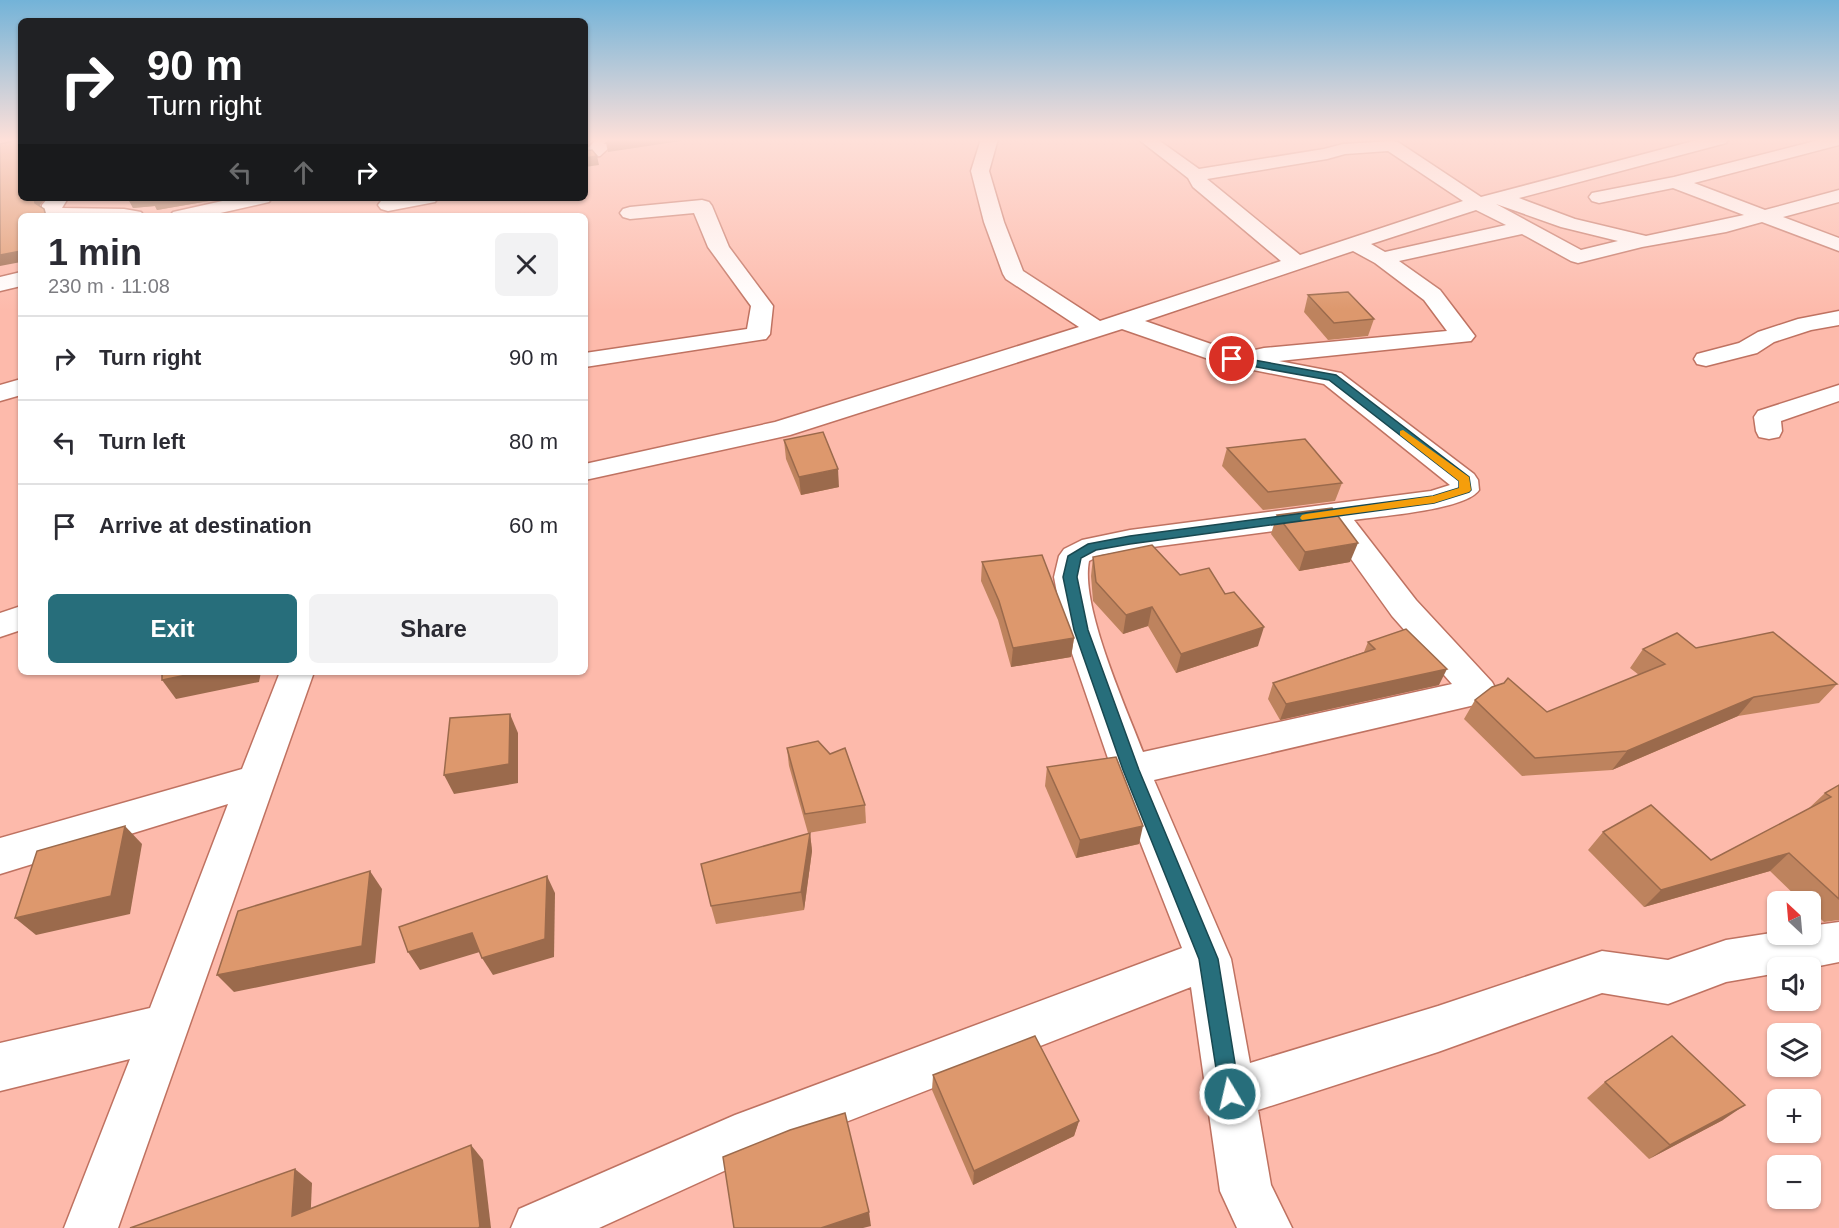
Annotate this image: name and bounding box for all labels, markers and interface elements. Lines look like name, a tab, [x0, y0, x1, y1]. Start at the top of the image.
icon: right	[48, 42, 126, 120]
text: 90 m	[147, 42, 243, 89]
text: Turn right	[147, 91, 262, 121]
icon: left	[224, 156, 257, 189]
icon: ahead	[287, 156, 320, 189]
icon: right	[350, 156, 383, 189]
text: 1 min	[48, 232, 142, 273]
button: close	[495, 233, 558, 296]
text: 230 m · 11:08	[48, 275, 170, 297]
pin	[1206, 333, 1257, 384]
icon: right	[48, 342, 81, 375]
icon: arrive	[1215, 342, 1248, 375]
text: Turn right	[99, 345, 201, 370]
text: 90 m	[509, 345, 558, 370]
icon: left	[48, 426, 81, 459]
text: Turn left	[99, 429, 185, 454]
text: 80 m	[509, 429, 558, 454]
icon: arrive	[48, 510, 81, 543]
text: Arrive at destination	[99, 513, 312, 538]
text: 60 m	[509, 513, 558, 538]
button: Exit	[48, 594, 297, 663]
button: Share	[309, 594, 558, 663]
north arrow	[1767, 891, 1821, 945]
map controls	[1767, 891, 1821, 1209]
button: sound	[1767, 957, 1821, 1011]
button: layers	[1767, 1023, 1821, 1077]
position arrow	[1198, 1062, 1262, 1126]
button: +	[1767, 1089, 1821, 1143]
button: −	[1767, 1155, 1821, 1209]

